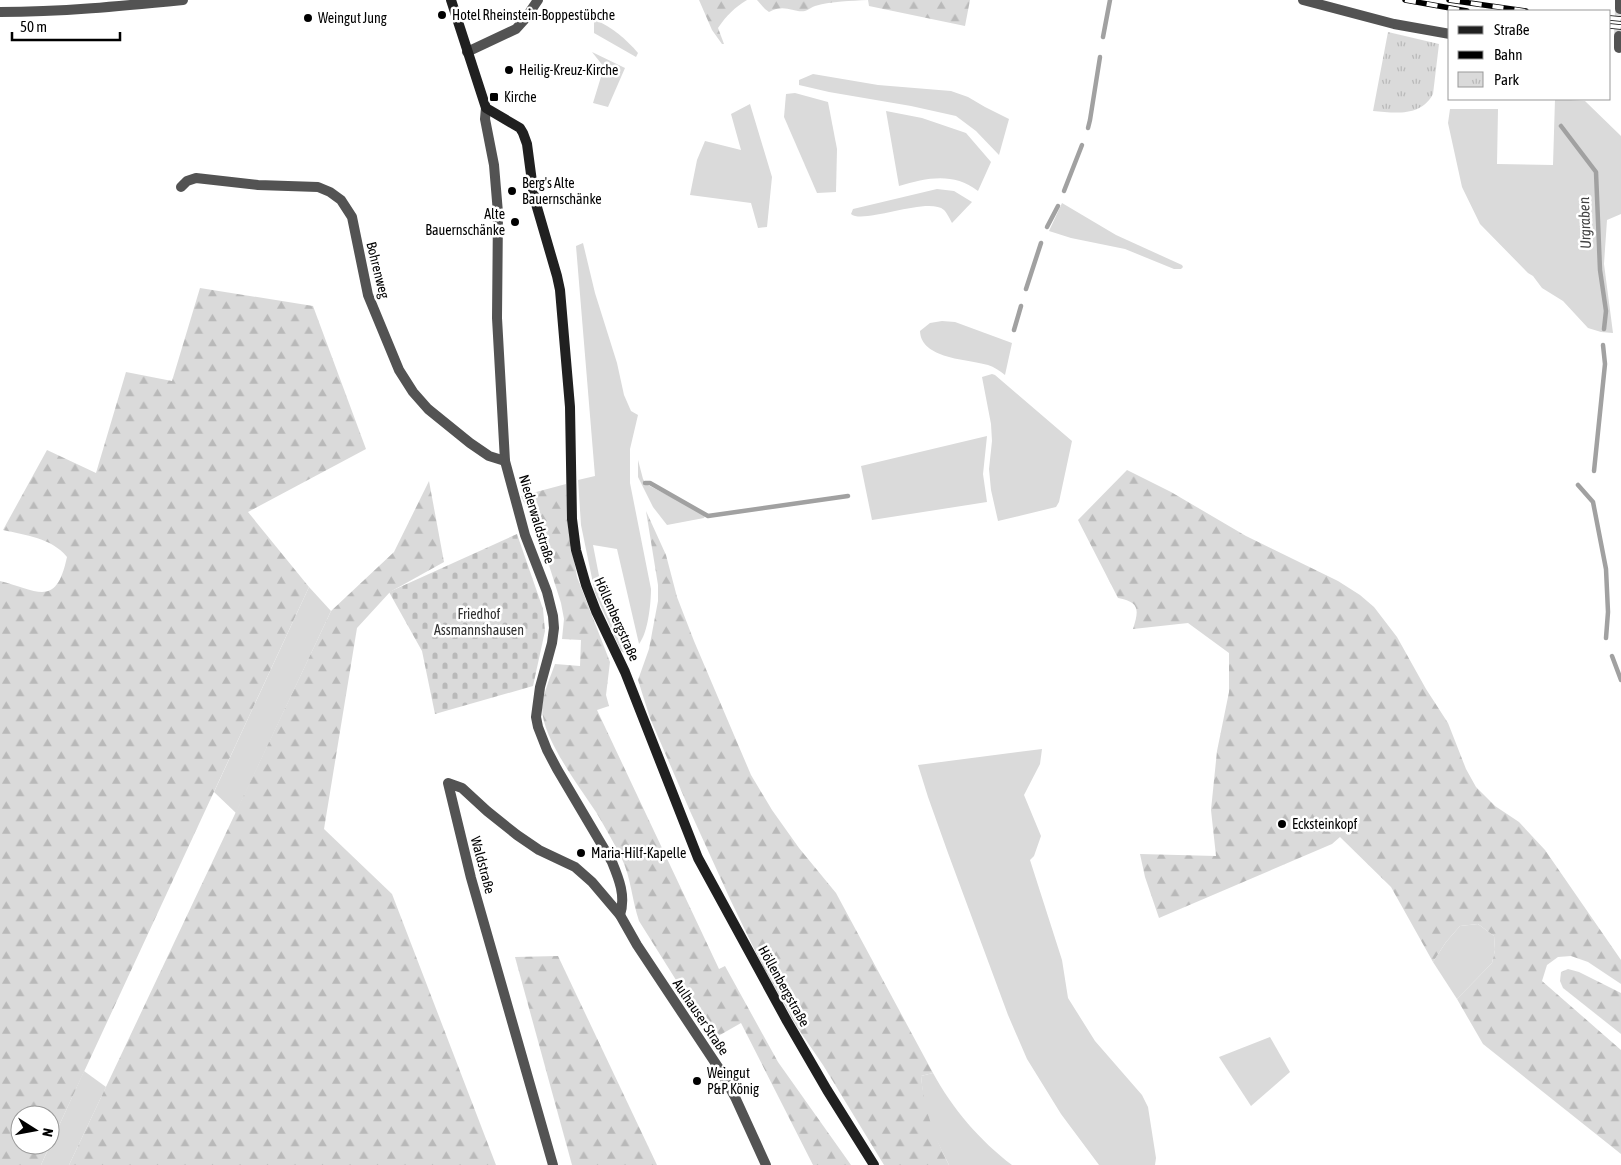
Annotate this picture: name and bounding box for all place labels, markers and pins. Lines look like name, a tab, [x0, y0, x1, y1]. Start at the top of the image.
place label: Hotel Rheinstein-Boppestübche	[452, 7, 615, 23]
marker: Hotel Rheinstein-Boppestübche	[436, 9, 448, 21]
place label: Weingut Jung	[318, 10, 387, 26]
marker: Weingut Jung	[302, 12, 314, 24]
place label: Heilig-Kreuz-Kirche	[519, 62, 618, 78]
marker: Heilig-Kreuz-Kirche	[503, 64, 515, 76]
place label: Kirche	[504, 89, 537, 105]
marker: Kirche	[488, 91, 500, 103]
place label: Berg's Alte Bauernschänke	[522, 175, 602, 207]
marker: Berg's Alte Bauernschänke	[506, 185, 518, 197]
place label: Alte Bauernschänke	[425, 206, 505, 238]
marker: Alte Bauernschänke	[509, 216, 521, 228]
place label: Ecksteinkopf	[1292, 816, 1358, 832]
marker: Ecksteinkopf	[1276, 818, 1288, 830]
place label: Maria-Hilf-Kapelle	[591, 845, 686, 861]
marker: Maria-Hilf-Kapelle	[575, 847, 587, 859]
place label: Weingut P&P König	[707, 1065, 759, 1097]
marker: Weingut P&P König	[691, 1075, 703, 1087]

